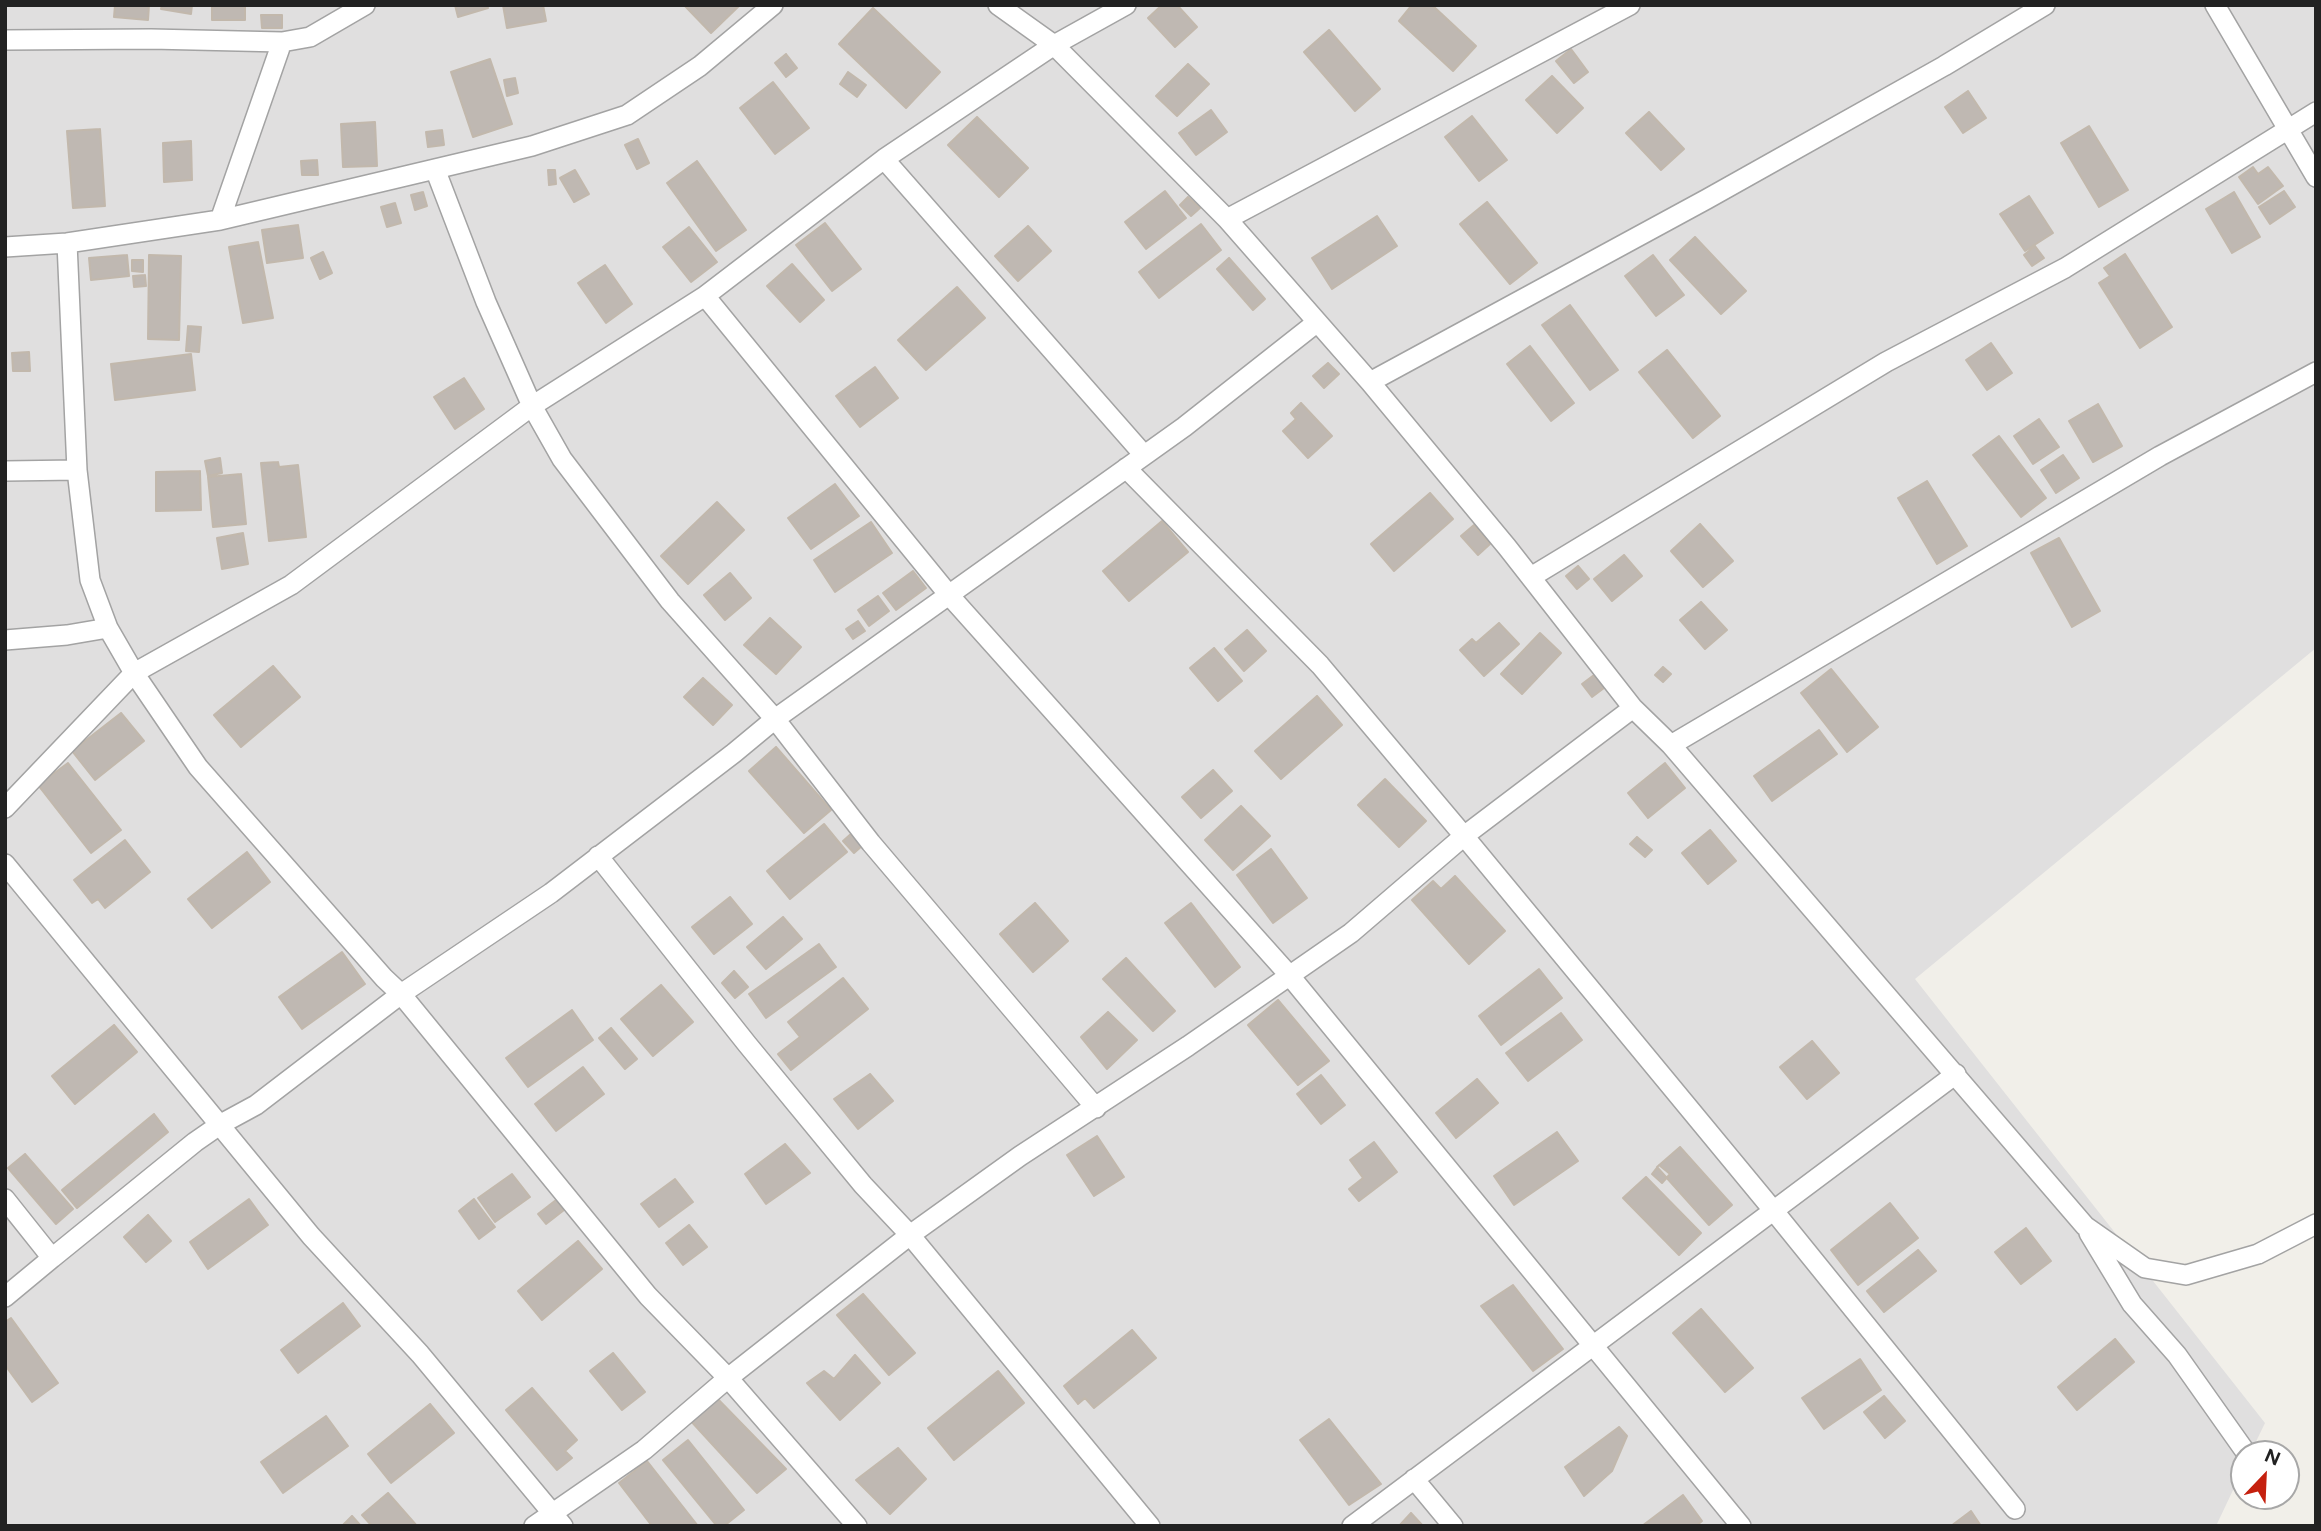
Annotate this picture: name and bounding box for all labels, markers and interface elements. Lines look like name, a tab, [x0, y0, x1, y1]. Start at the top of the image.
north arrow	[2230, 1440, 2300, 1510]
text: N	[2261, 1444, 2284, 1471]

